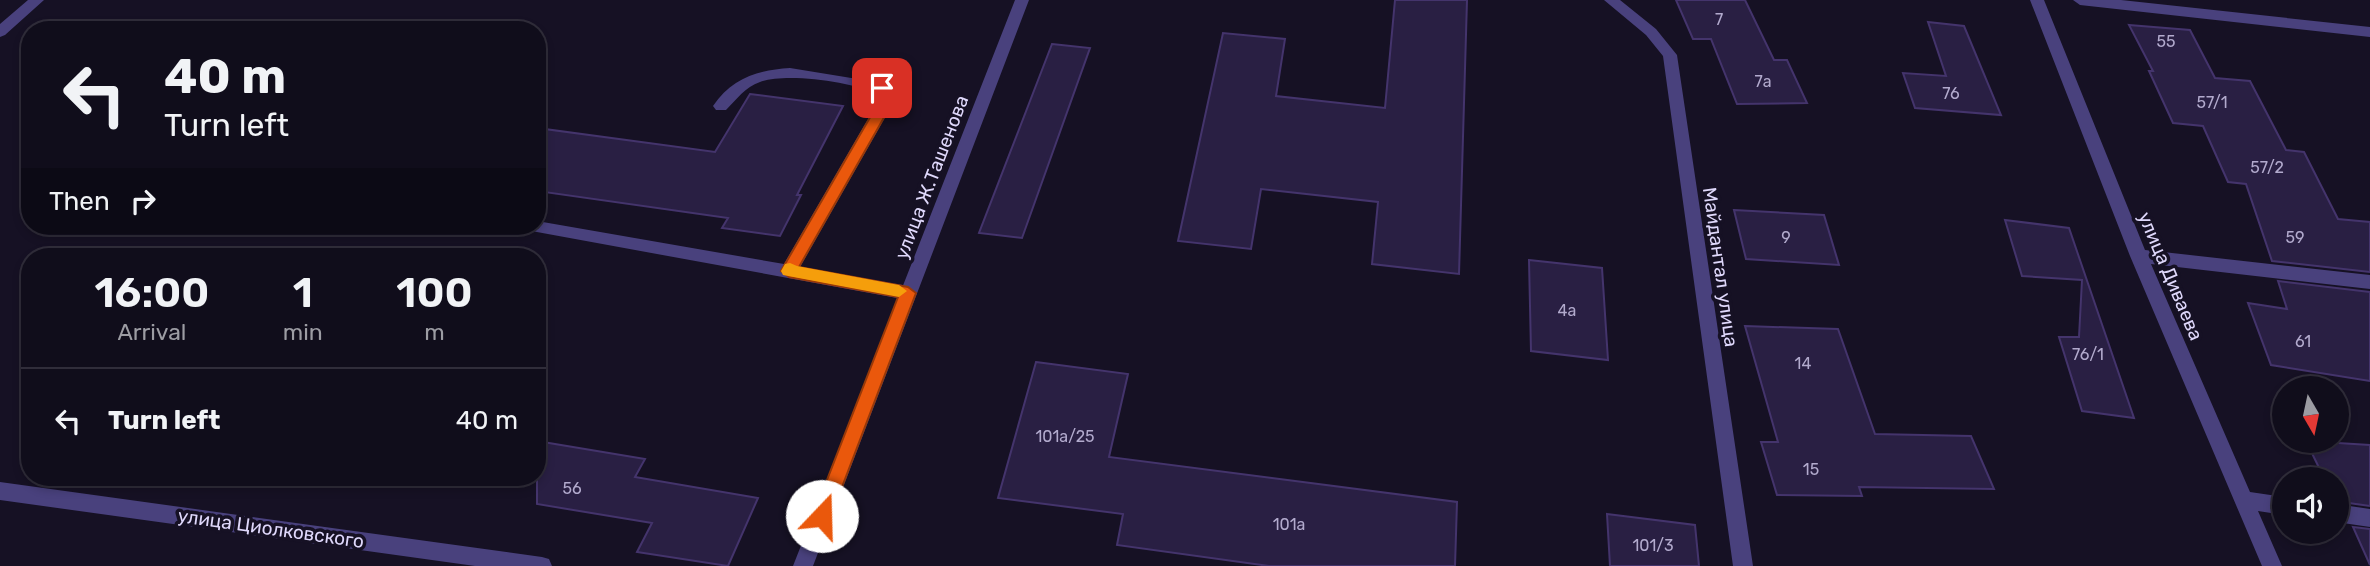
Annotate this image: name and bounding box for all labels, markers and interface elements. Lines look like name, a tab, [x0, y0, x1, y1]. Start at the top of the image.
house number: 7	[1715, 10, 1723, 29]
house number: 55	[2156, 32, 2176, 51]
text: 40 m	[164, 47, 286, 105]
icon: left	[49, 49, 140, 140]
pin	[852, 58, 912, 118]
icon: arrive	[863, 69, 901, 107]
house number: 7а	[1754, 72, 1772, 91]
house number: 76	[1942, 84, 1960, 103]
street label: улица Ж.Ташенова	[890, 92, 973, 262]
house number: 57/1	[2196, 93, 2228, 112]
text: Turn left	[164, 106, 289, 144]
house number: 57/2	[2250, 158, 2284, 177]
icon: right	[124, 182, 162, 220]
text: Then	[49, 186, 110, 217]
street label: Майдантал улица	[1698, 186, 1743, 348]
street label: улица Диваева	[2133, 209, 2208, 344]
house number: 9	[1781, 228, 1791, 247]
house number: 59	[2286, 228, 2305, 247]
text: 16:00	[94, 268, 209, 318]
text: 1	[293, 268, 313, 318]
text: 100	[396, 268, 473, 318]
house number: 4а	[1558, 301, 1576, 320]
text: Arrival	[117, 318, 186, 346]
text: min	[283, 318, 323, 346]
text: m	[424, 318, 445, 346]
house number: 61	[2295, 332, 2311, 351]
house number: 76/1	[2072, 345, 2104, 364]
house number: 14	[1795, 354, 1811, 373]
north arrow	[2272, 376, 2348, 453]
map controls	[2272, 376, 2349, 544]
icon: left	[49, 402, 87, 440]
text: Turn left	[108, 405, 220, 436]
text: 40 m	[456, 405, 518, 436]
house number: 101а/25	[1035, 427, 1095, 446]
house number: 15	[1803, 460, 1819, 479]
button: sound	[2272, 467, 2349, 544]
house number: 56	[562, 479, 582, 498]
position arrow	[785, 479, 859, 553]
street label: улица Циолковского	[176, 504, 366, 553]
house number: 101а	[1273, 515, 1305, 534]
house number: 101/3	[1632, 536, 1674, 555]

